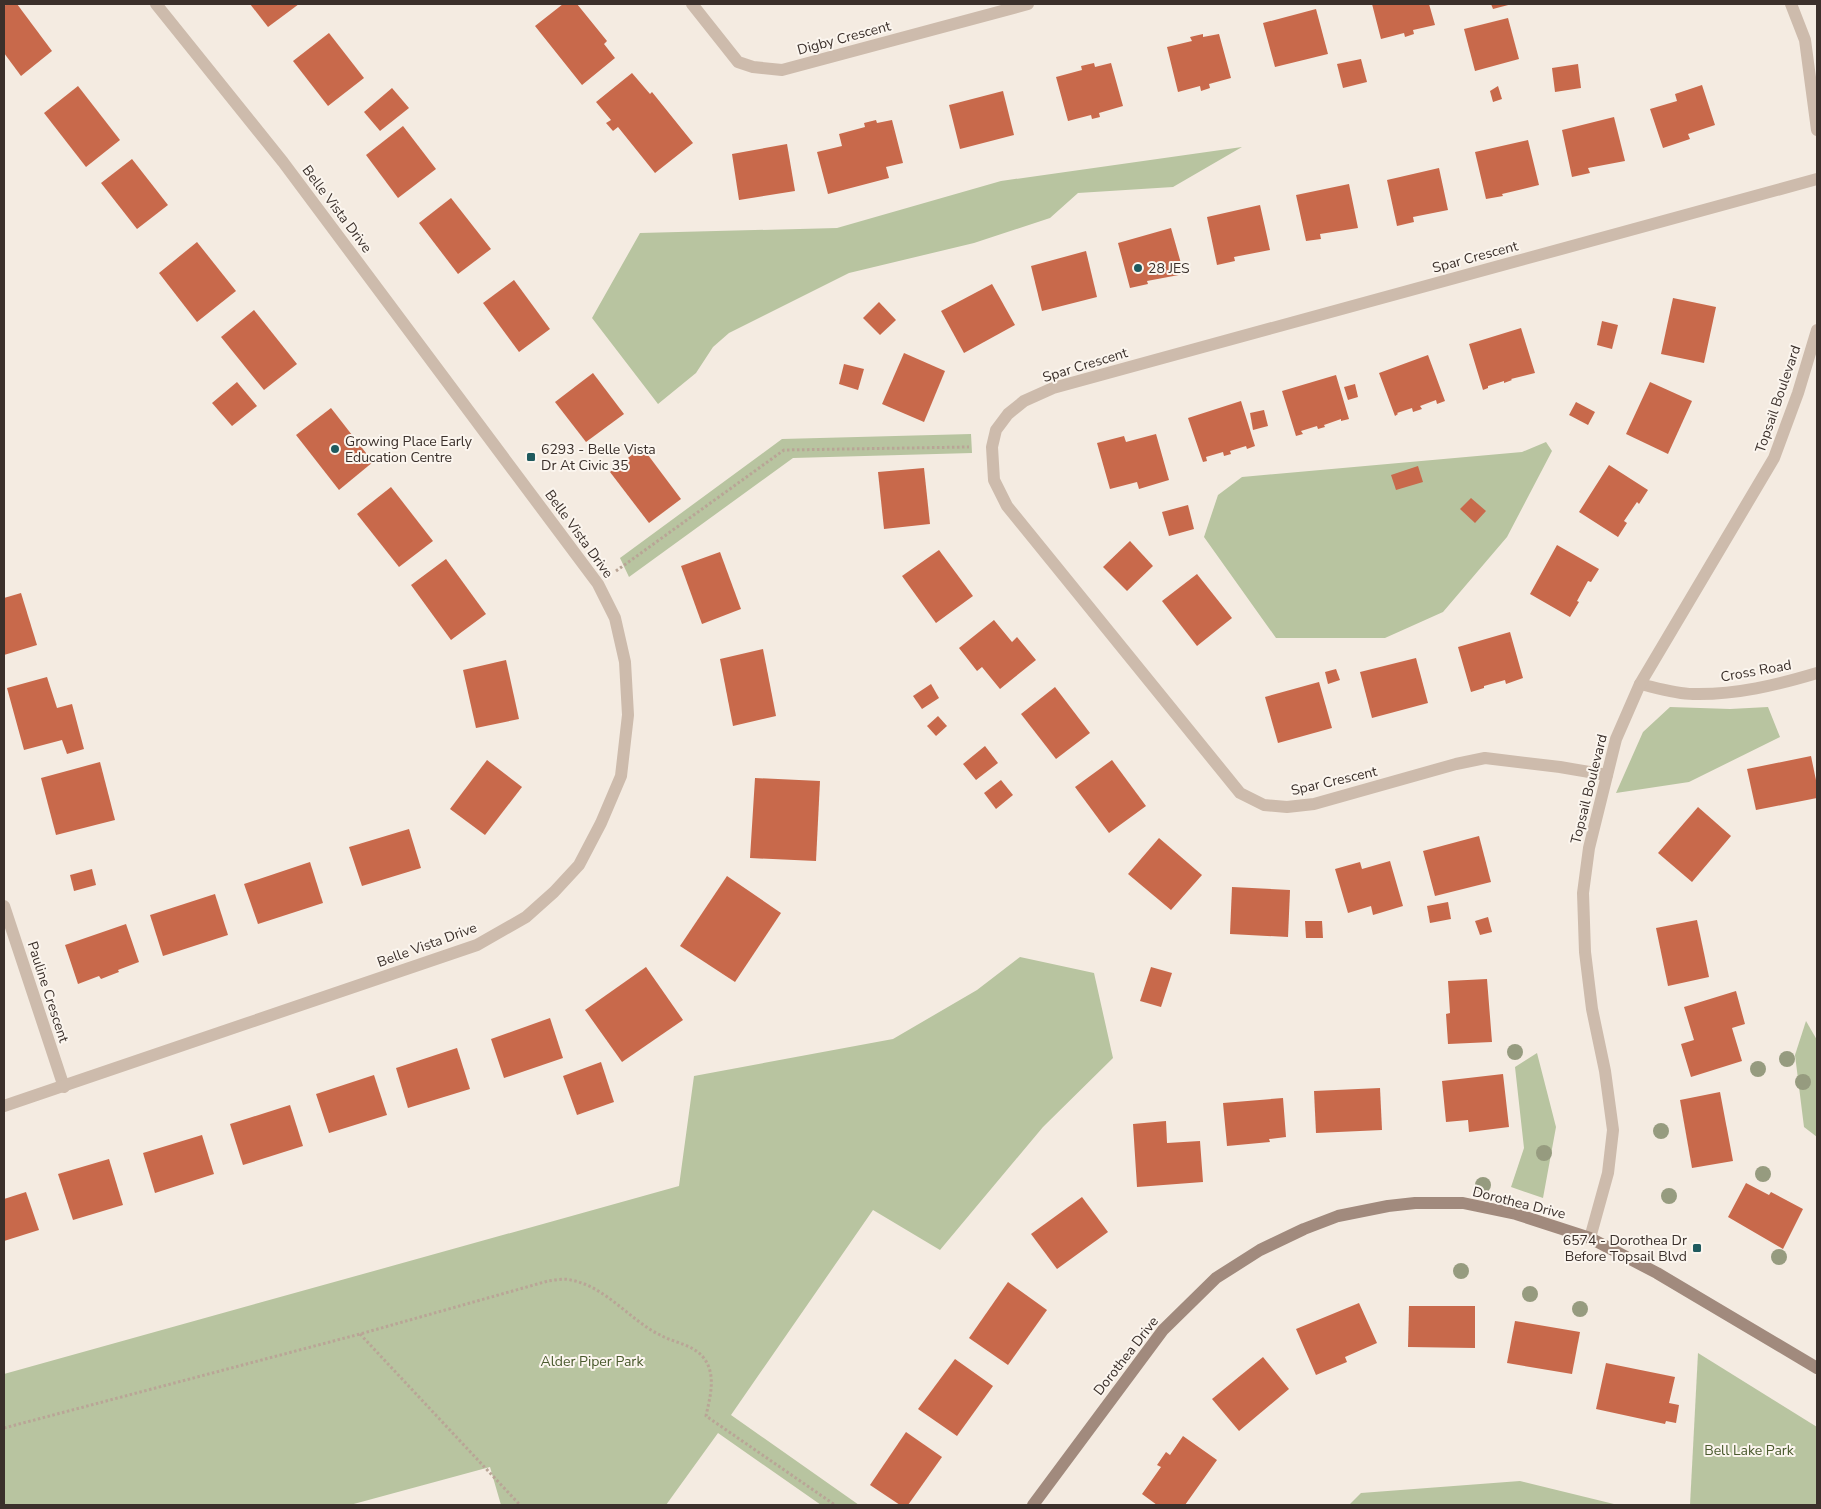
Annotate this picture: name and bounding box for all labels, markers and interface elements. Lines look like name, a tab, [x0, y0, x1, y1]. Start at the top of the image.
street label: Digby Crescent	[795, 16, 893, 60]
street label: Belle Vista Drive	[298, 161, 376, 257]
street label: Spar Crescent	[1430, 236, 1520, 278]
place label: 28 JES	[1148, 259, 1190, 278]
marker: 28 JES	[1132, 262, 1144, 274]
street label: Spar Crescent	[1040, 343, 1130, 387]
street label: Topsail Boulevard	[1751, 343, 1805, 455]
place label: Growing Place Early Education Centre	[345, 432, 473, 467]
place label: 6293 - Belle Vista Dr At Civic 35	[541, 440, 656, 475]
marker: Growing Place Early Education Centre	[329, 443, 341, 455]
marker: 6293 - Belle Vista Dr At Civic 35	[525, 451, 537, 463]
street label: Belle Vista Drive	[540, 486, 618, 582]
street label: Cross Road	[1719, 655, 1793, 687]
street label: Topsail Boulevard	[1566, 732, 1612, 846]
street label: Spar Crescent	[1289, 762, 1379, 800]
street label: Belle Vista Drive	[374, 918, 480, 972]
street label: Pauline Crescent	[23, 939, 73, 1045]
street label: Dorothea Drive	[1470, 1182, 1568, 1224]
place label: 6574 - Dorothea Dr Before Topsail Blvd	[1563, 1231, 1687, 1266]
marker: 6574 - Dorothea Dr Before Topsail Blvd	[1691, 1242, 1703, 1254]
street label: Dorothea Drive	[1089, 1313, 1163, 1399]
park label: Alder Piper Park	[541, 1352, 644, 1371]
park label: Bell Lake Park	[1704, 1441, 1795, 1460]

